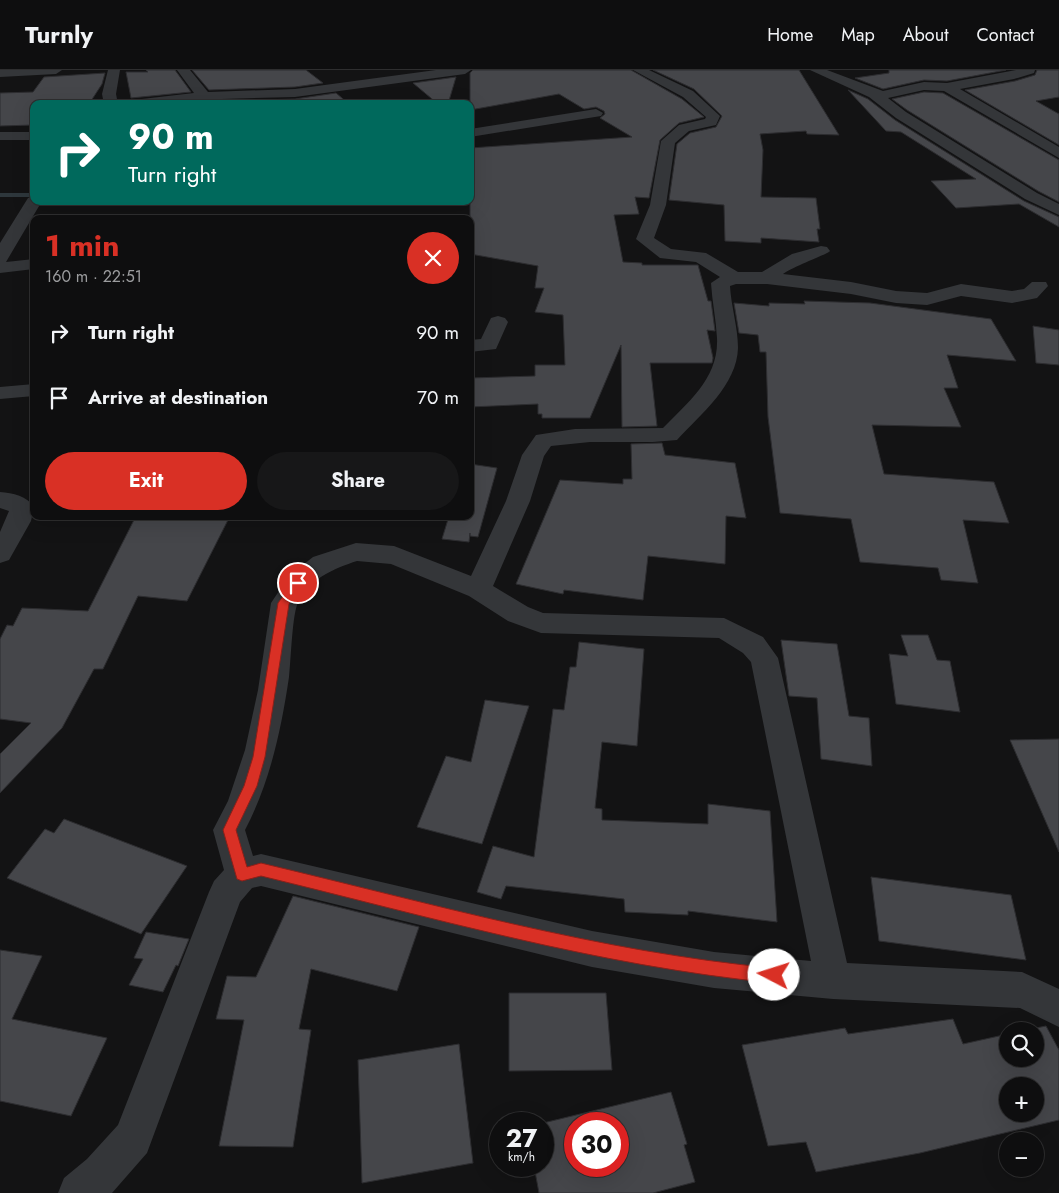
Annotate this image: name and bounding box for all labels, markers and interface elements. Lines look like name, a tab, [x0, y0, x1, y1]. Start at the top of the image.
text: Turnly	[25, 17, 93, 52]
text: Home	[767, 22, 813, 48]
text: Map	[841, 22, 875, 48]
text: About	[903, 22, 948, 48]
text: Contact	[976, 22, 1034, 48]
text: 90 m	[128, 112, 214, 162]
icon: right	[45, 120, 110, 185]
text: Turn right	[128, 158, 216, 190]
text: 1 min	[45, 224, 119, 267]
button: close	[407, 232, 459, 284]
text: 160 m · 22:51	[45, 265, 142, 288]
icon: right	[45, 319, 73, 347]
text: Turn right	[88, 319, 174, 346]
text: 90 m	[416, 319, 459, 346]
icon: arrive	[45, 384, 73, 412]
text: Arrive at destination	[88, 384, 268, 411]
text: 70 m	[417, 384, 459, 411]
button: Exit	[45, 452, 247, 510]
button: Share	[257, 452, 459, 510]
pin	[277, 562, 319, 604]
icon: arrive	[284, 569, 312, 597]
position arrow	[747, 948, 799, 1000]
map controls	[999, 1022, 1044, 1177]
button: search	[999, 1022, 1044, 1067]
button: +	[999, 1077, 1044, 1122]
speed limit sign: 30	[564, 1112, 629, 1177]
text: 27	[506, 1120, 537, 1156]
button: −	[999, 1132, 1044, 1177]
text: km/h	[508, 1148, 535, 1166]

